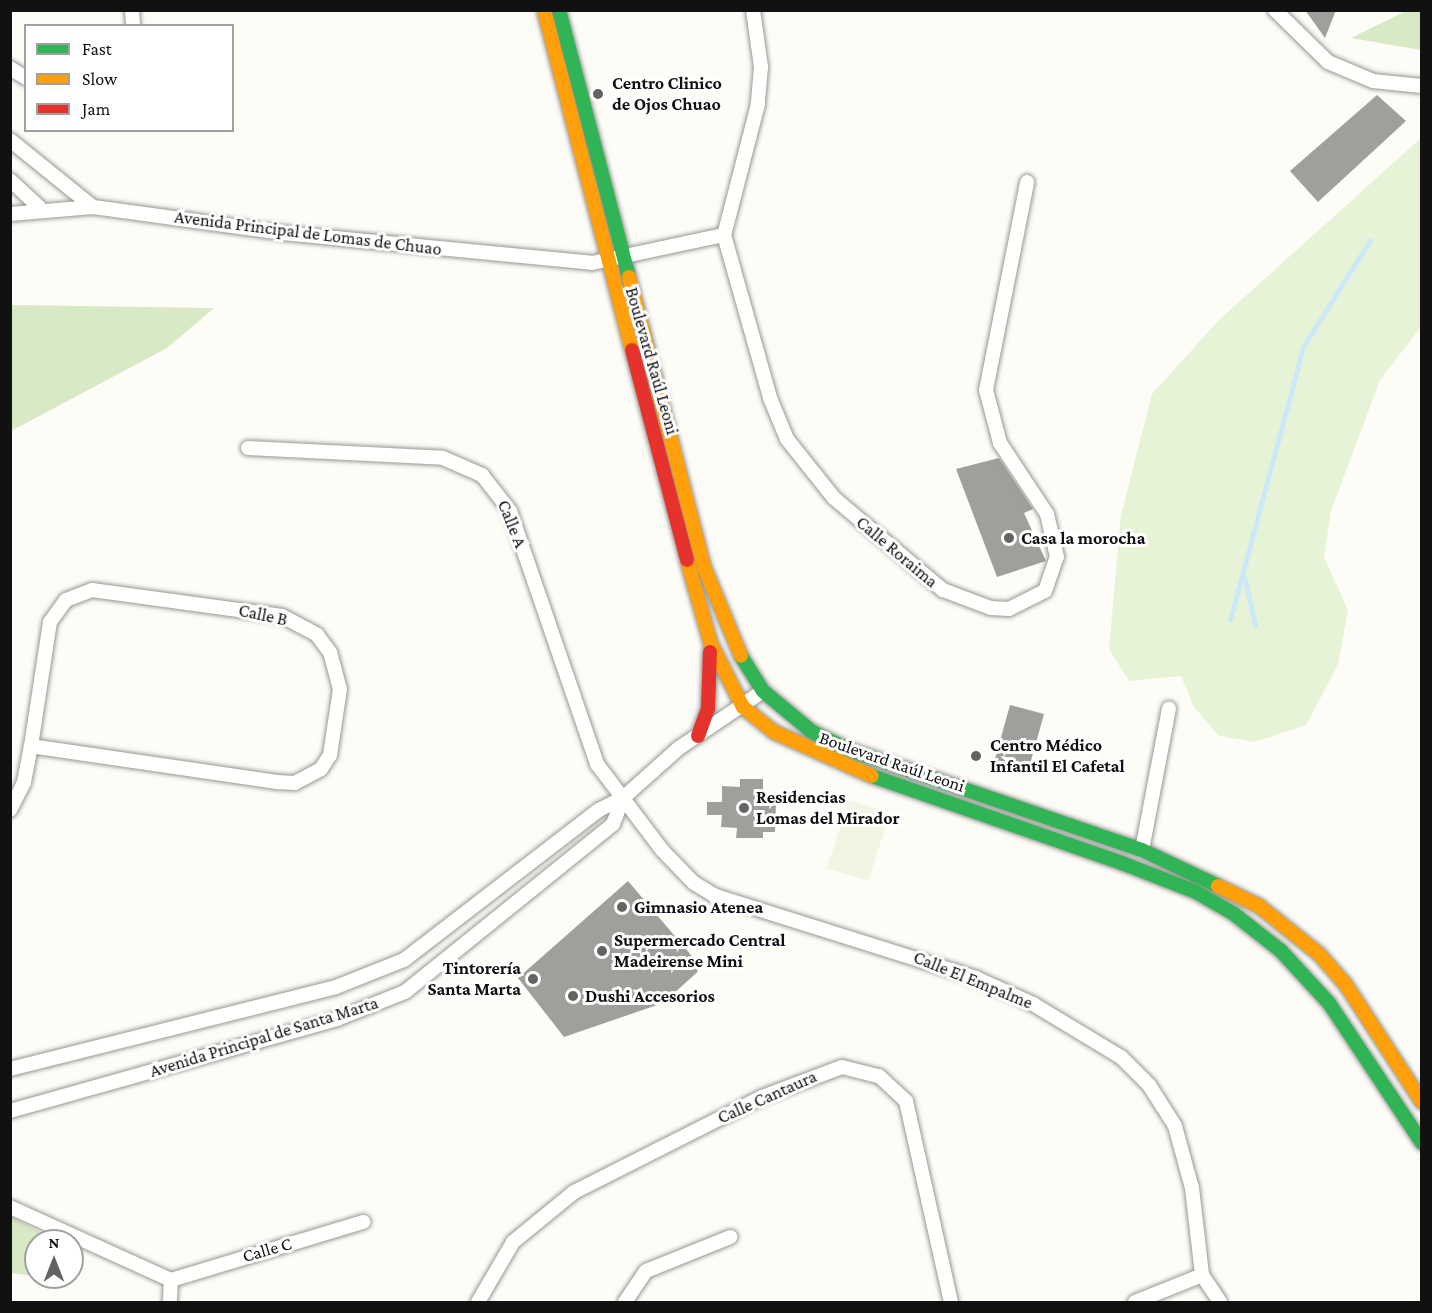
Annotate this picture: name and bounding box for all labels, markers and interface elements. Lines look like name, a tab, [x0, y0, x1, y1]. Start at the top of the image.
legend	[24, 24, 234, 132]
text: Fast	[82, 39, 112, 59]
text: Slow	[82, 69, 117, 89]
place label: Centro Clinico de Ojos Chuao	[612, 73, 722, 116]
marker: Centro Clinico de Ojos Chuao	[589, 85, 607, 103]
text: Jam	[82, 99, 110, 119]
street label: Avenida Principal de Lomas de Chuao	[173, 206, 443, 260]
street label: Boulevard Raúl Leoni	[621, 285, 683, 437]
street label: Calle A	[493, 497, 531, 551]
street label: Calle Roraima	[852, 512, 942, 592]
place label: Casa la morocha	[1021, 527, 1145, 549]
marker: Casa la morocha	[1002, 531, 1016, 545]
street label: Calle B	[237, 599, 289, 631]
street label: Boulevard Raúl Leoni	[816, 727, 968, 797]
place label: Centro Médico Infantil El Cafetal	[990, 735, 1125, 777]
marker: Centro Médico Infantil El Cafetal	[967, 747, 985, 765]
place label: Residencias Lomas del Mirador	[756, 787, 900, 830]
marker: Residencias Lomas del Mirador	[737, 801, 751, 815]
place label: Gimnasio Atenea	[634, 896, 763, 918]
marker: Gimnasio Atenea	[615, 900, 629, 914]
place label: Supermercado Central Madeirense Mini	[614, 930, 785, 972]
marker: Supermercado Central Madeirense Mini	[595, 944, 609, 958]
street label: Calle El Empalme	[910, 946, 1036, 1014]
place label: Tintorería Santa Marta	[427, 958, 521, 1000]
marker: Tintorería Santa Marta	[526, 972, 540, 986]
place label: Dushi Accesorios	[585, 985, 715, 1007]
marker: Dushi Accesorios	[566, 989, 580, 1003]
street label: Avenida Principal de Santa Marta	[147, 992, 381, 1082]
street label: Calle Cantaura	[714, 1066, 820, 1128]
north arrow	[24, 1229, 84, 1289]
street label: Calle C	[240, 1233, 294, 1267]
text: N	[49, 1234, 59, 1251]

